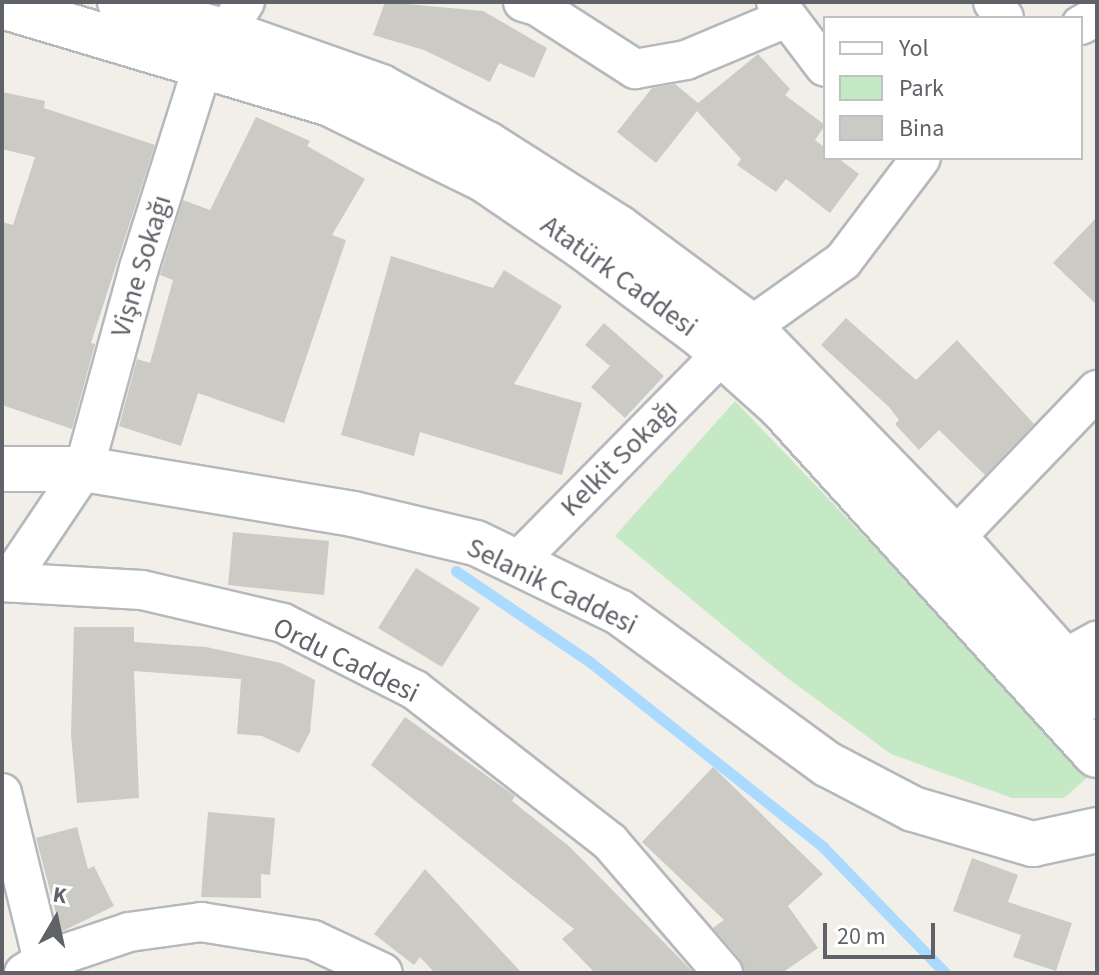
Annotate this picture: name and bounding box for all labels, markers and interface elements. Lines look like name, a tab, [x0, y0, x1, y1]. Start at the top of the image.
legend	[823, 16, 1083, 160]
text: Yol	[899, 31, 929, 66]
text: Park	[899, 71, 944, 106]
text: Bina	[899, 111, 944, 146]
street label: Vişne Sokağı	[103, 191, 179, 341]
street label: Atatürk Caddesi	[534, 208, 704, 344]
street label: Kelkit Sokağı	[553, 392, 685, 524]
street label: Selanik Caddesi	[461, 530, 643, 642]
street label: Ordu Caddesi	[268, 610, 424, 710]
text: K	[51, 878, 69, 912]
north arrow	[16, 879, 96, 959]
scale bar	[827, 907, 939, 957]
text: 20 m	[837, 919, 886, 954]

